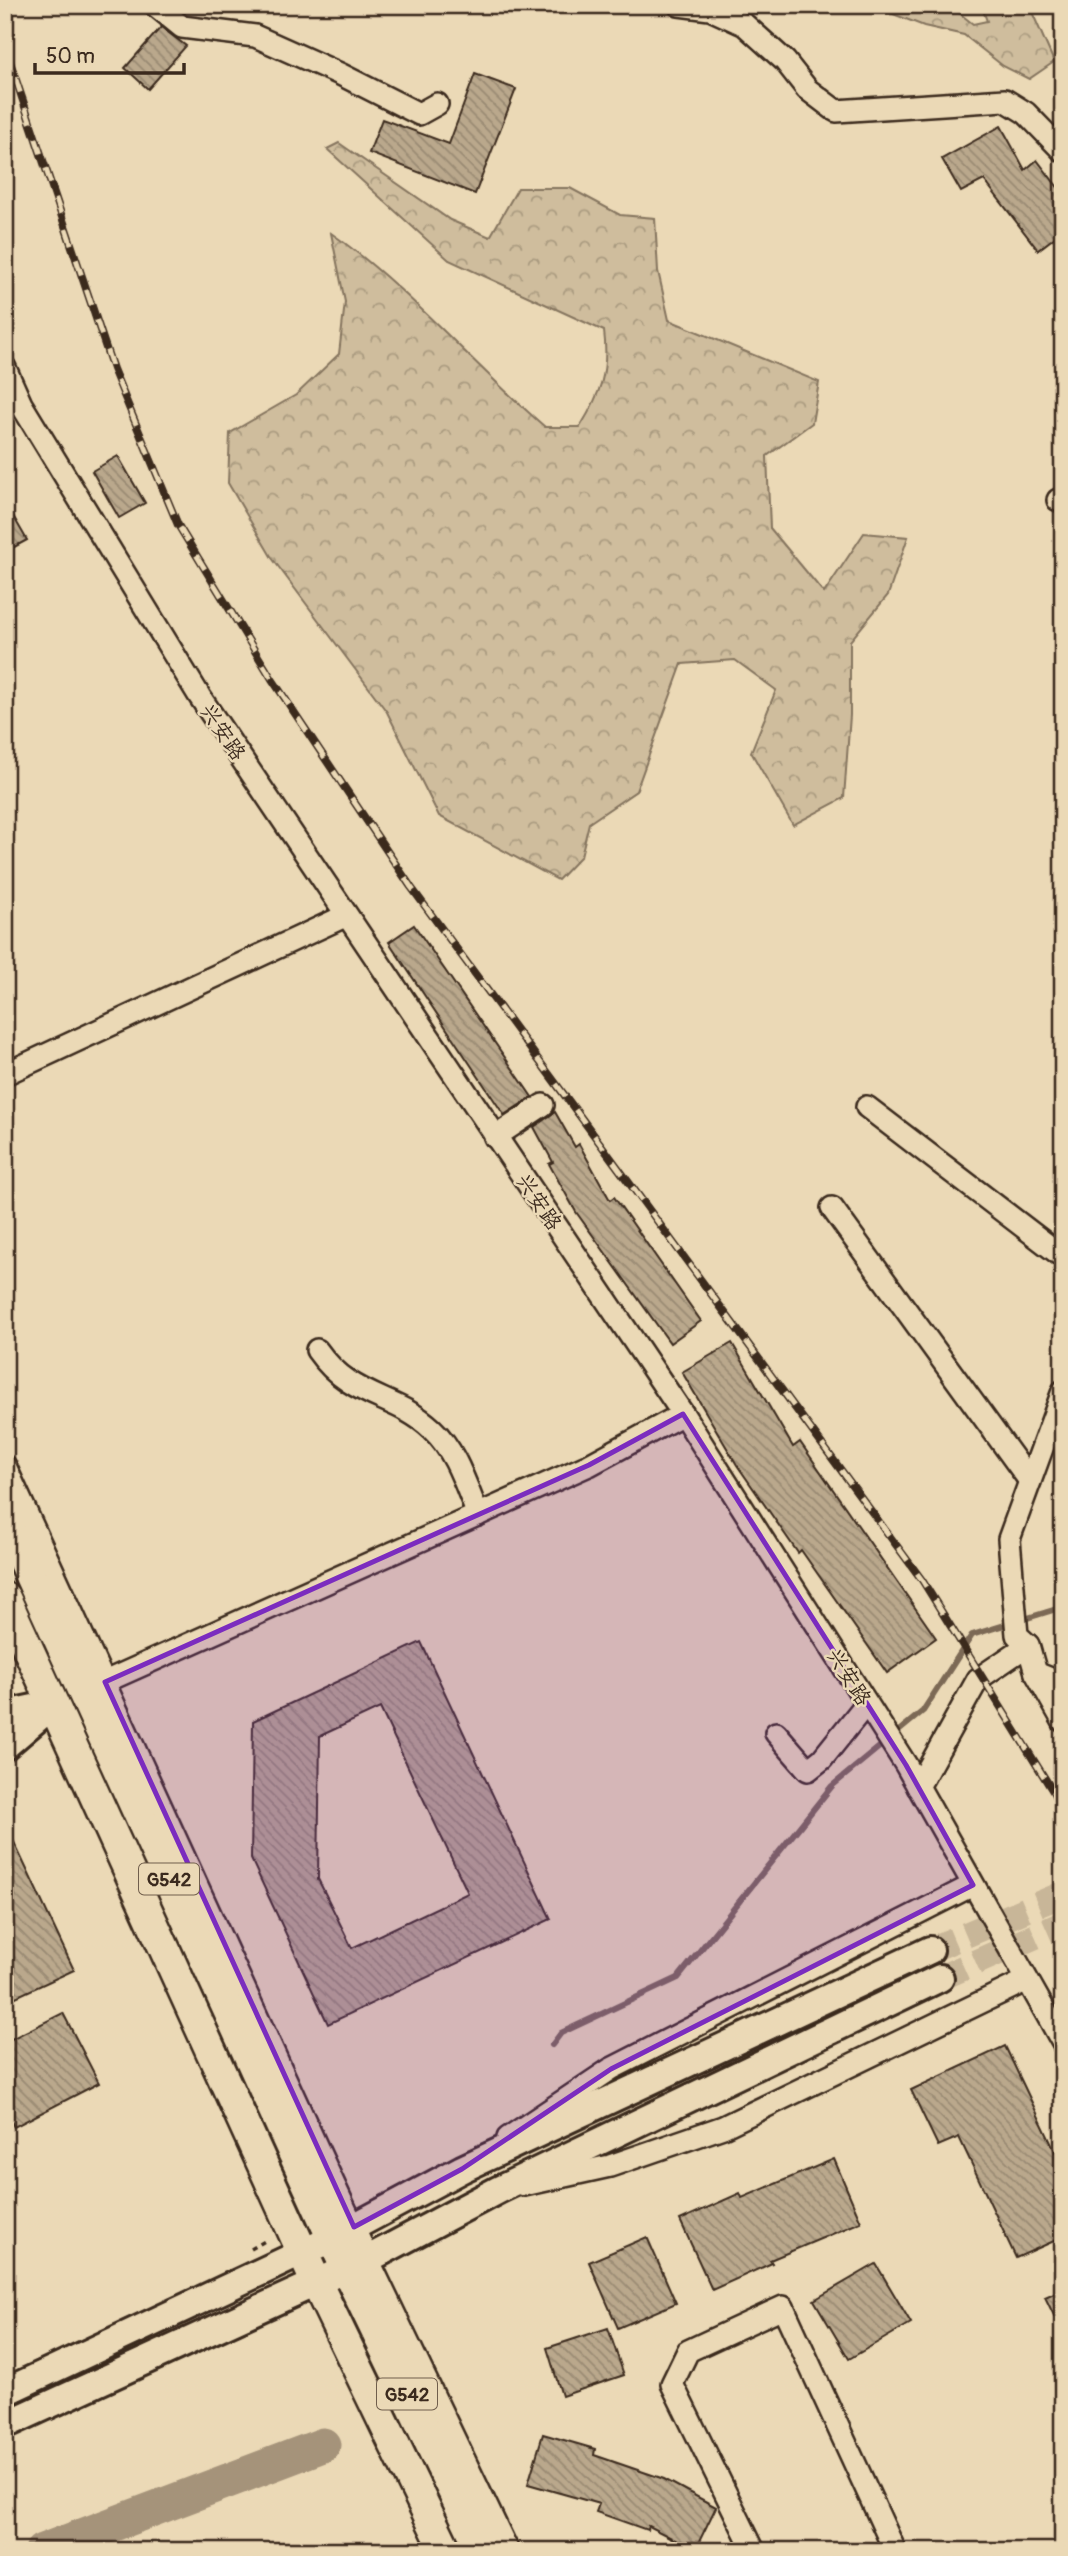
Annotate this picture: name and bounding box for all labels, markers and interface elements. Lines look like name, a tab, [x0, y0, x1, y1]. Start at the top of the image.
scale bar	[35, 32, 184, 76]
text: 50 m	[46, 43, 95, 70]
street label: 兴安路	[194, 699, 251, 766]
street label: 兴安路	[510, 1169, 567, 1236]
street label: 兴安路	[820, 1643, 877, 1711]
road number: G542	[139, 1864, 199, 1895]
road number: G542	[377, 2378, 437, 2410]

